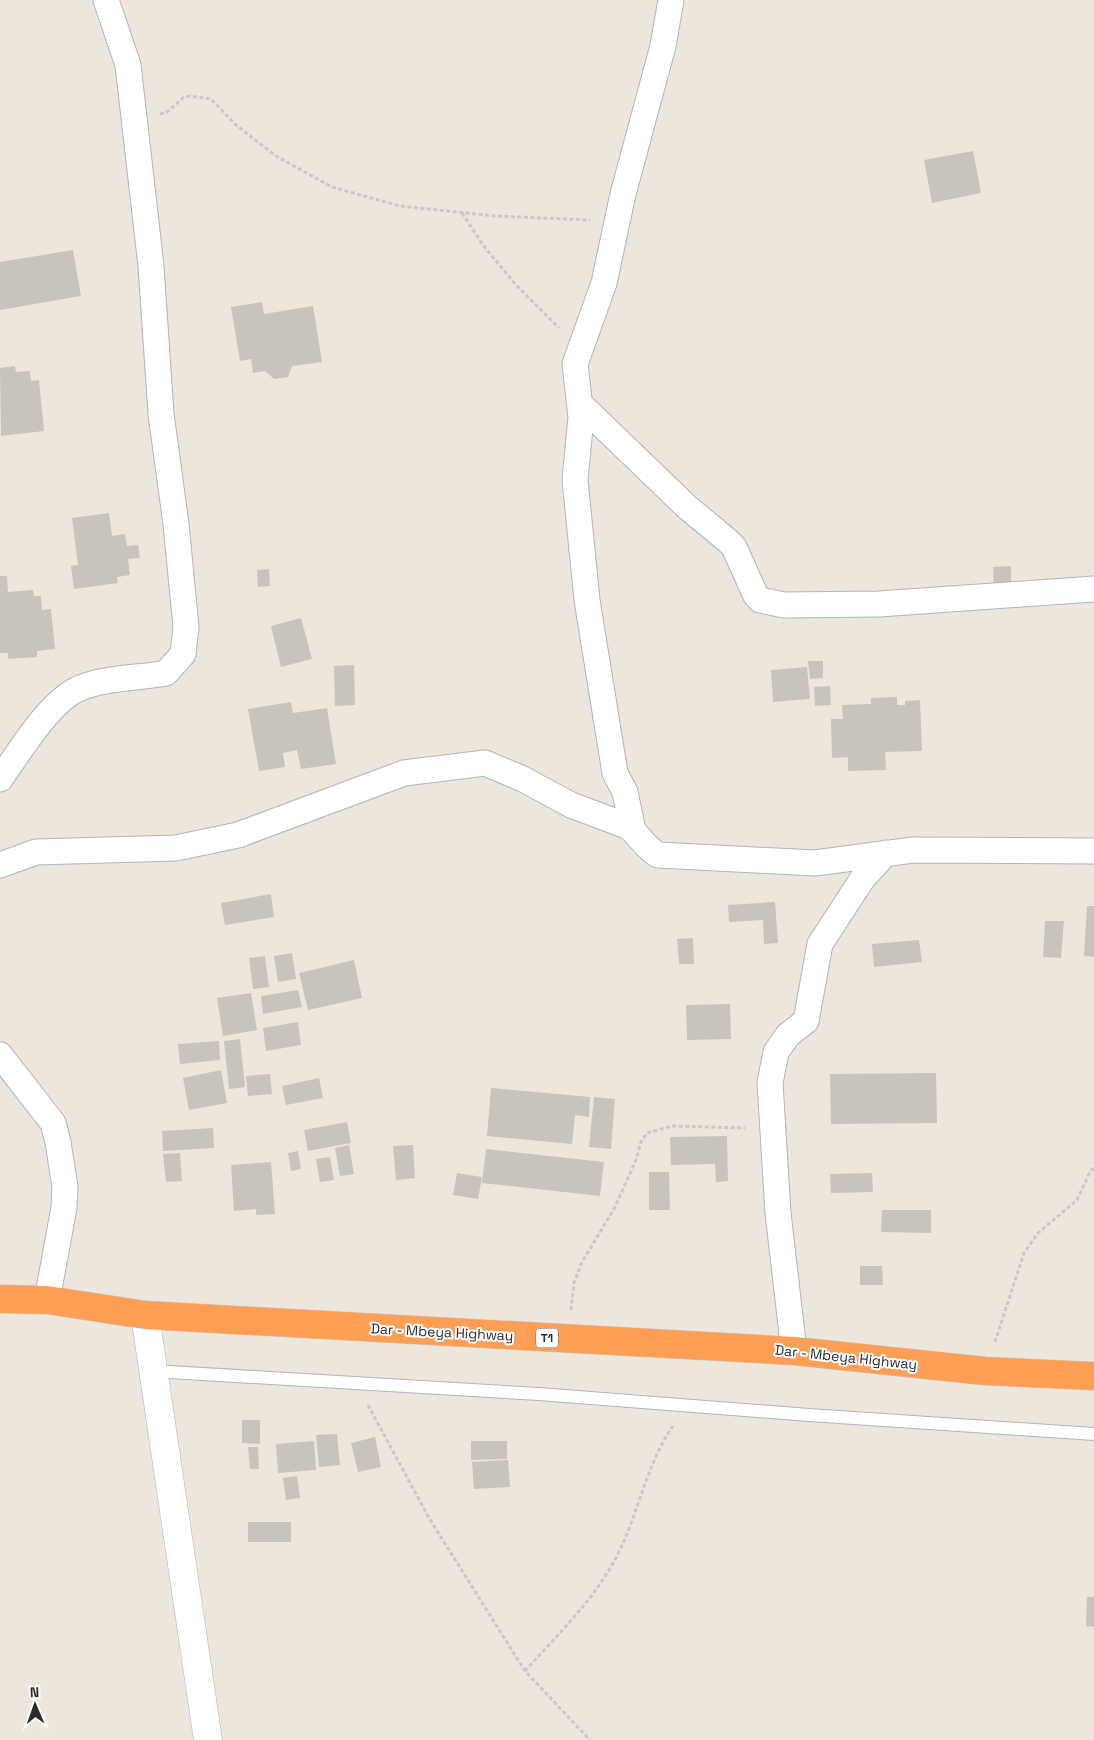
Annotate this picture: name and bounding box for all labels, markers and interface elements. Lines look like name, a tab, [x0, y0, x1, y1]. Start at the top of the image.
street label: Dar - Mbeya Highway	[370, 1319, 514, 1345]
road number: T1	[536, 1329, 558, 1348]
street label: Dar - Mbeya Highway	[774, 1341, 918, 1373]
north arrow	[10, 1680, 60, 1730]
text: N	[30, 1683, 40, 1701]

